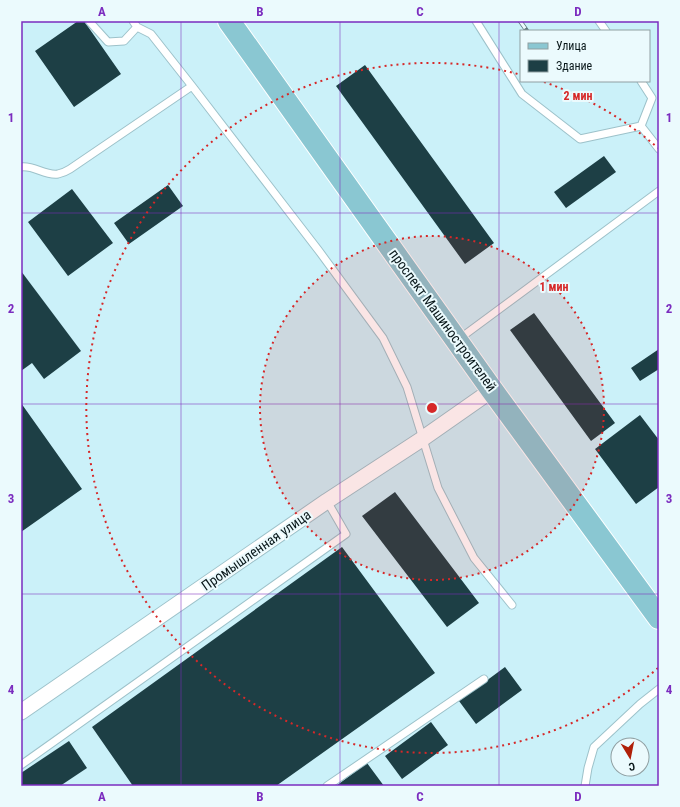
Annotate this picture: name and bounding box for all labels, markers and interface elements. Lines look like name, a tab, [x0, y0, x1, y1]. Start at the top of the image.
text: A	[98, 4, 106, 19]
text: B	[256, 4, 264, 19]
text: C	[416, 4, 424, 19]
text: D	[574, 4, 582, 19]
legend	[520, 30, 650, 82]
text: Улица	[556, 39, 587, 53]
text: Здание	[556, 59, 593, 73]
text: 2 мин	[564, 89, 592, 103]
text: 1	[8, 110, 14, 125]
text: 1	[666, 110, 672, 125]
street label: проспект Машиностроителей	[386, 246, 500, 394]
text: 1 мин	[540, 280, 568, 294]
text: 2	[8, 301, 15, 316]
text: 2	[666, 301, 673, 316]
centre of rings	[425, 401, 439, 415]
text: 3	[8, 491, 14, 506]
text: 3	[666, 491, 672, 506]
street label: Промышленная улица	[198, 506, 314, 594]
text: 4	[8, 682, 15, 697]
text: 4	[666, 682, 673, 697]
north arrow	[610, 737, 650, 777]
text: С	[627, 759, 636, 773]
text: A	[98, 789, 106, 804]
text: B	[256, 789, 264, 804]
text: C	[416, 789, 424, 804]
text: D	[574, 789, 582, 804]

